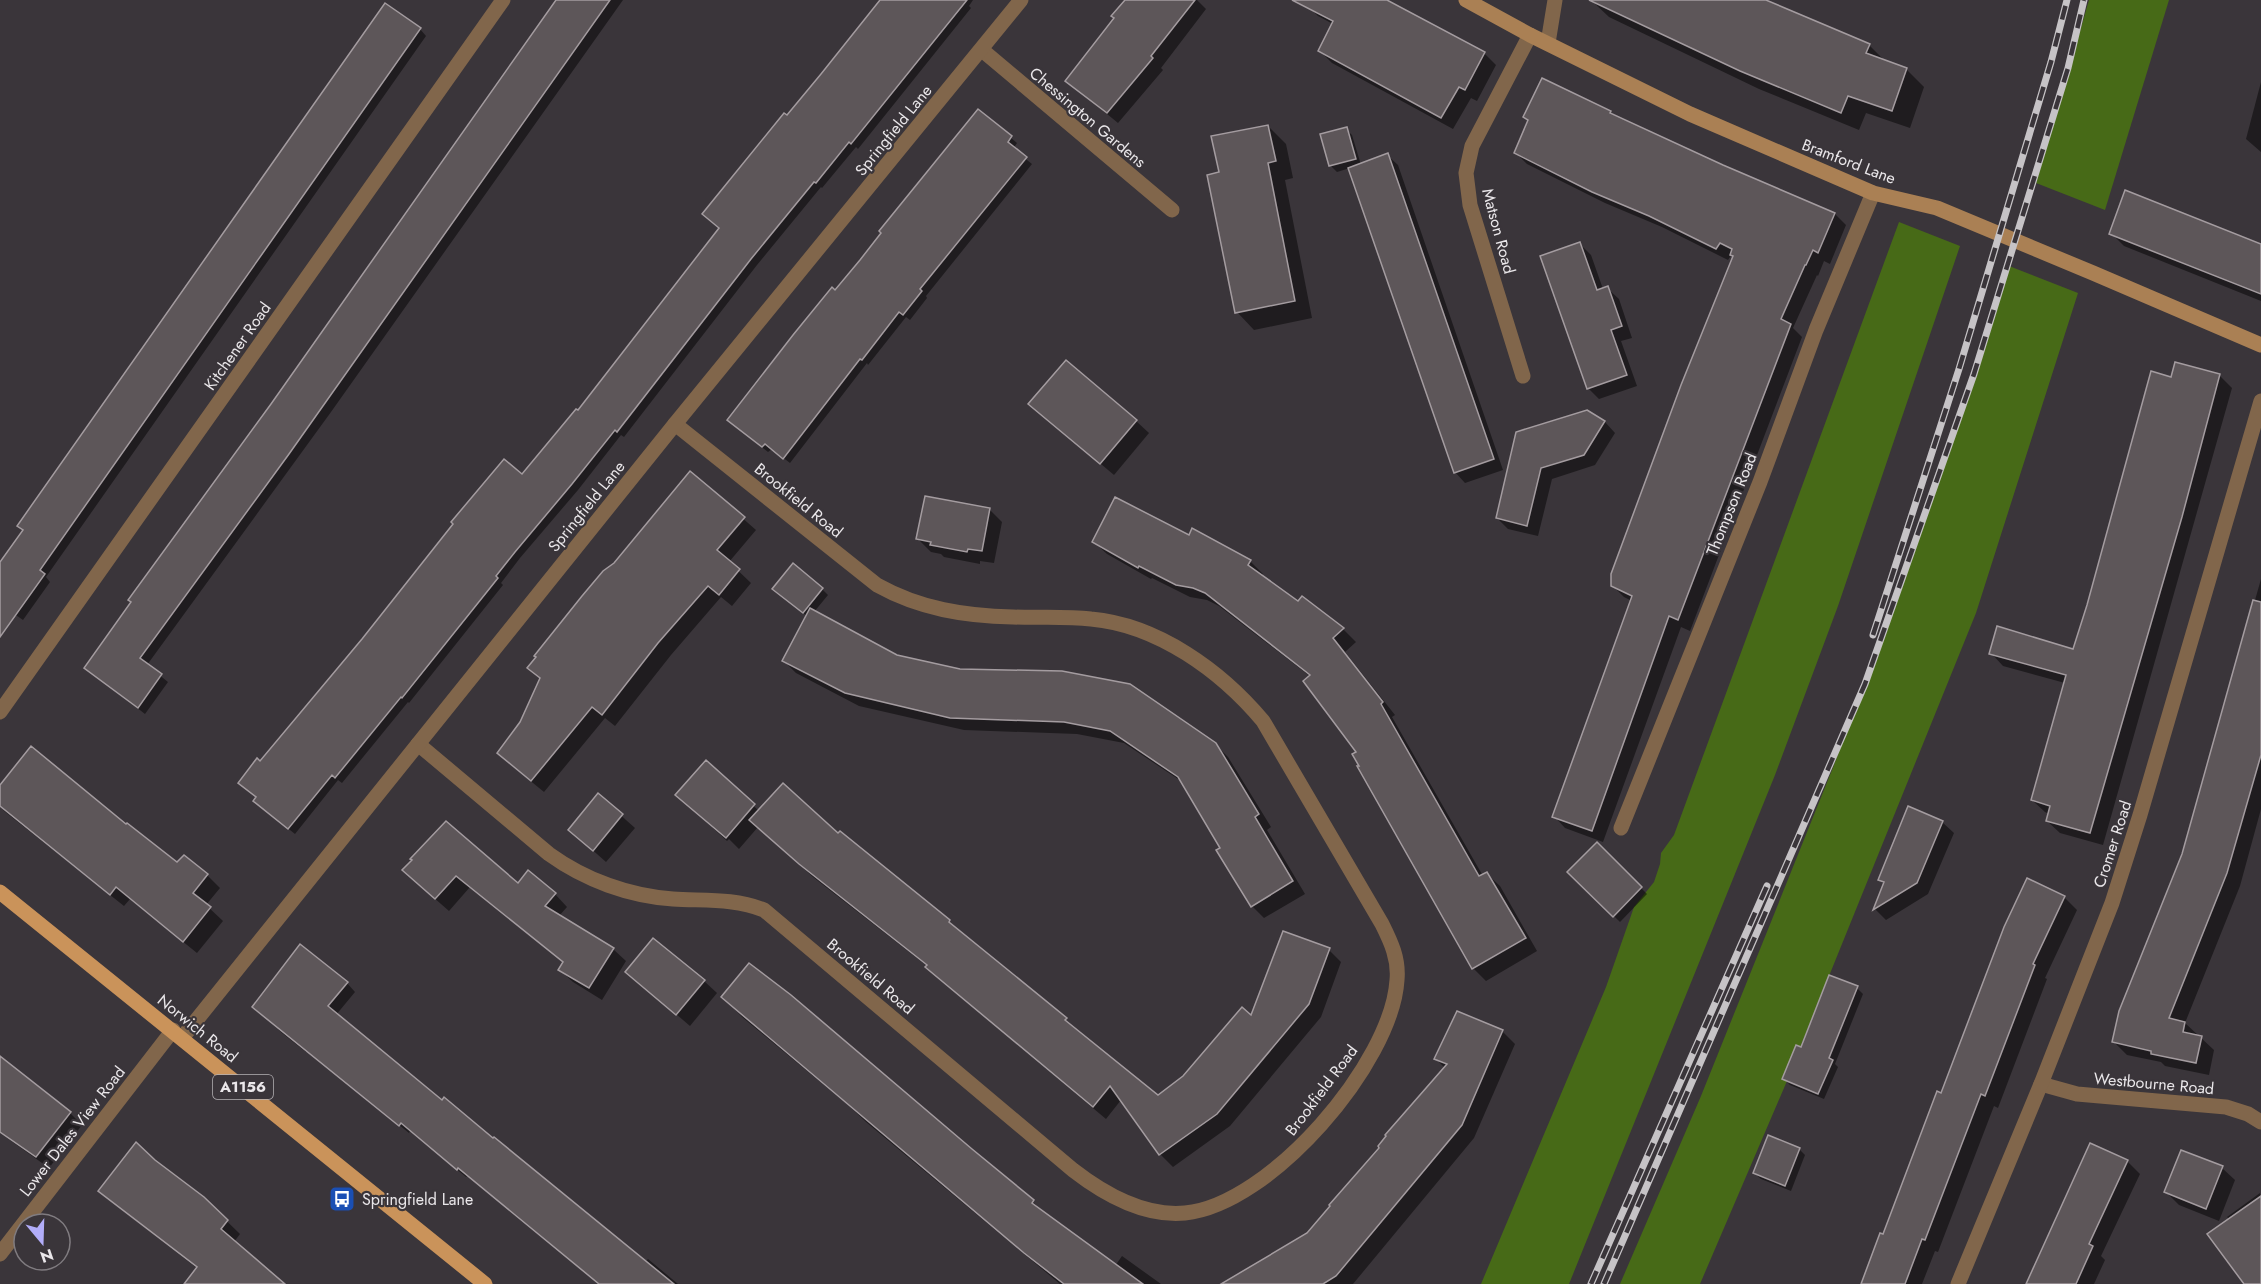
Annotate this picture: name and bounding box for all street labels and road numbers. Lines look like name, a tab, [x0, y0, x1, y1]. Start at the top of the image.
street label: Chessington Gardens	[1024, 62, 1151, 173]
street label: Springfield Lane	[849, 80, 937, 181]
street label: Bramford Lane	[1799, 133, 1899, 190]
street label: Matson Road	[1476, 186, 1521, 276]
street label: Kitchener Road	[199, 298, 276, 395]
street label: Thompson Road	[1700, 449, 1763, 559]
street label: Springfield Lane	[542, 456, 630, 557]
street label: Brookfield Road	[750, 458, 848, 543]
street label: Cromer Road	[2088, 798, 2137, 891]
street label: Brookfield Road	[822, 933, 919, 1020]
street label: Norwich Road	[153, 989, 243, 1068]
street label: Brookfield Road	[1280, 1040, 1363, 1140]
street label: Lower Dales View Road	[14, 1061, 131, 1201]
street label: Westbourne Road	[2093, 1067, 2215, 1100]
road number: A1156	[213, 1075, 273, 1099]

